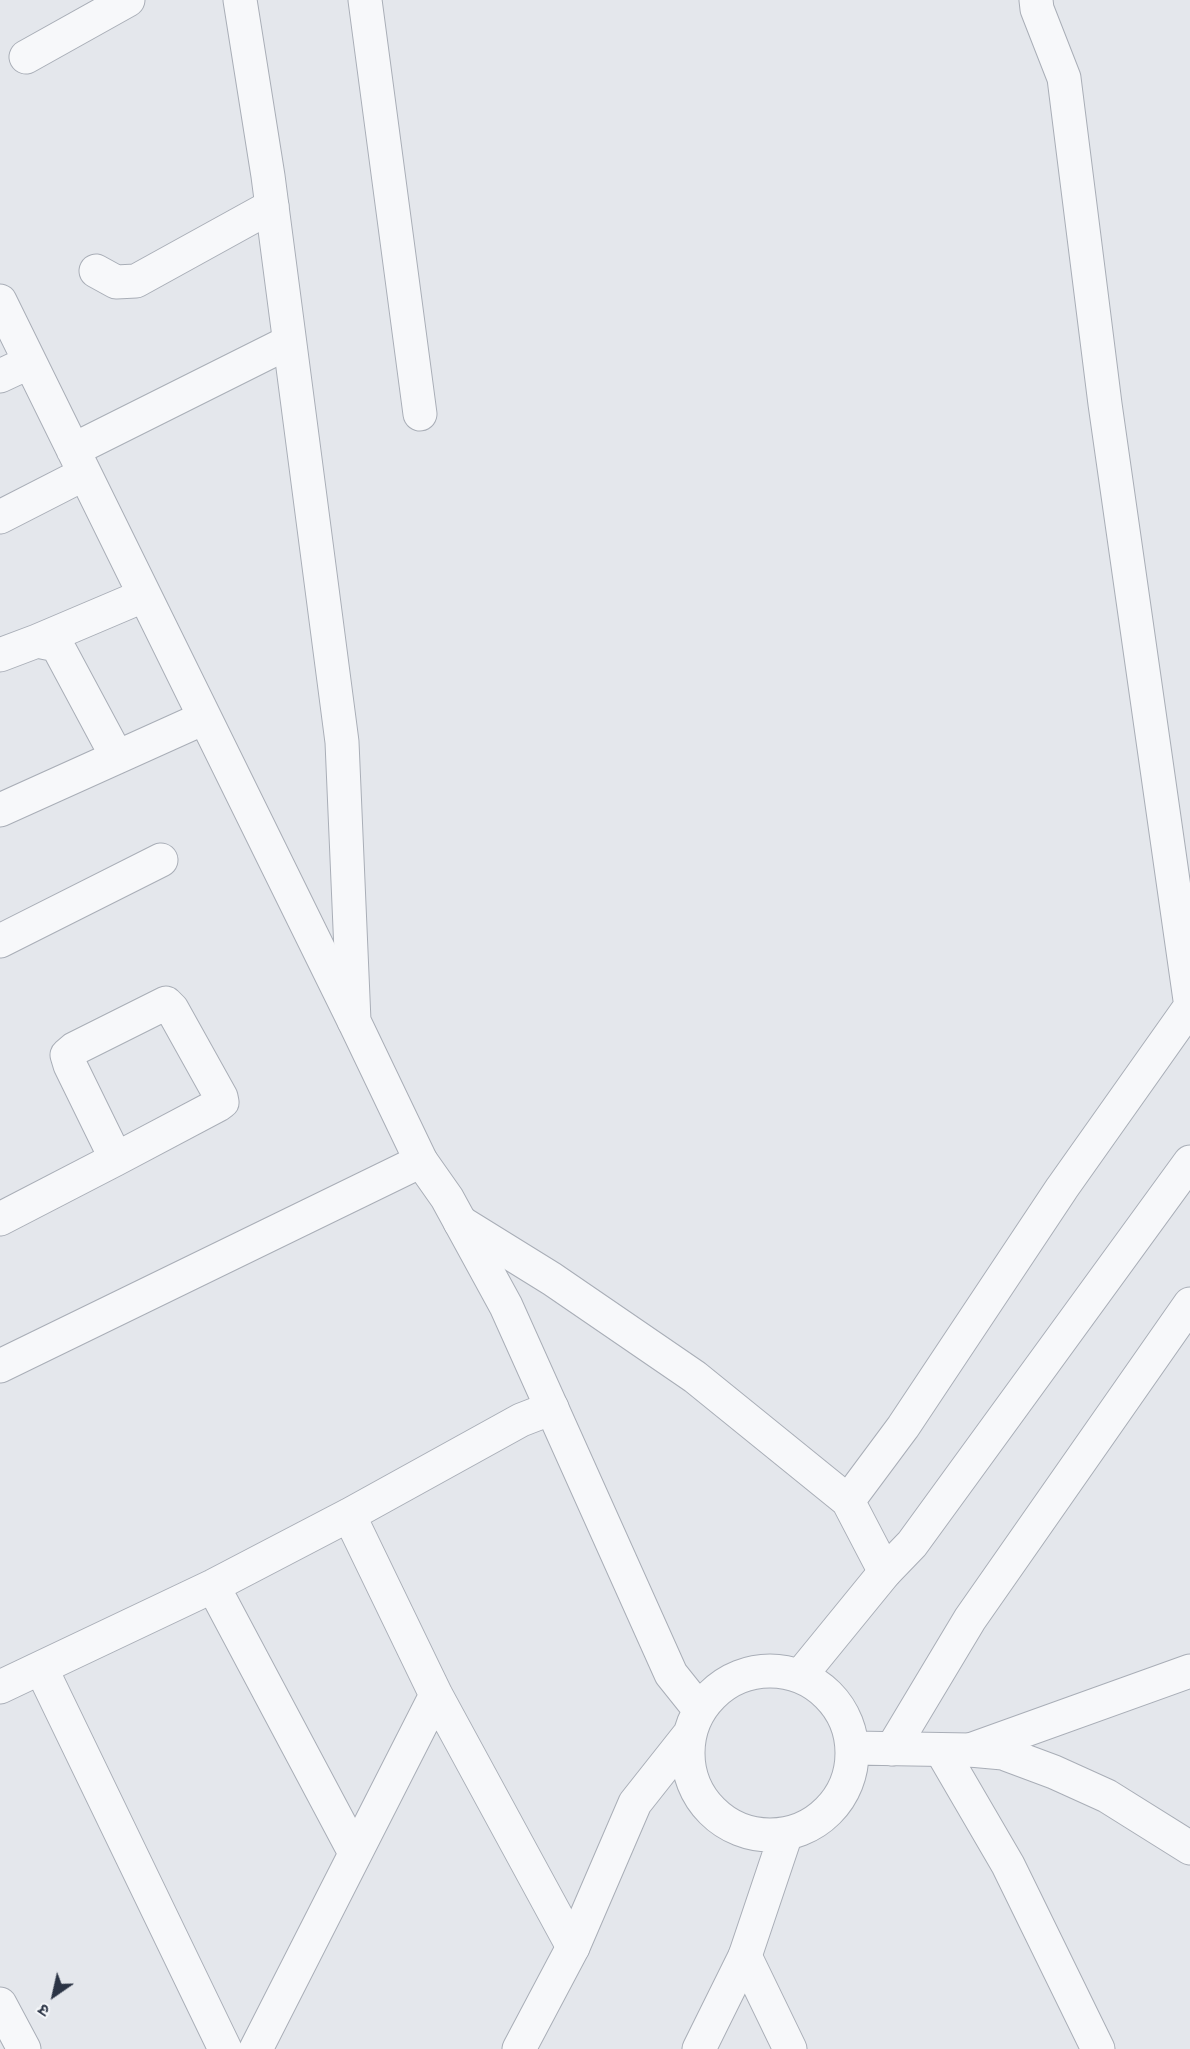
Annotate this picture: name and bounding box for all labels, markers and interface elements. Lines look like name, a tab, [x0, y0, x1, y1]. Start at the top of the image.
north arrow	[24, 1965, 84, 2025]
text: उ	[34, 2000, 53, 2021]

